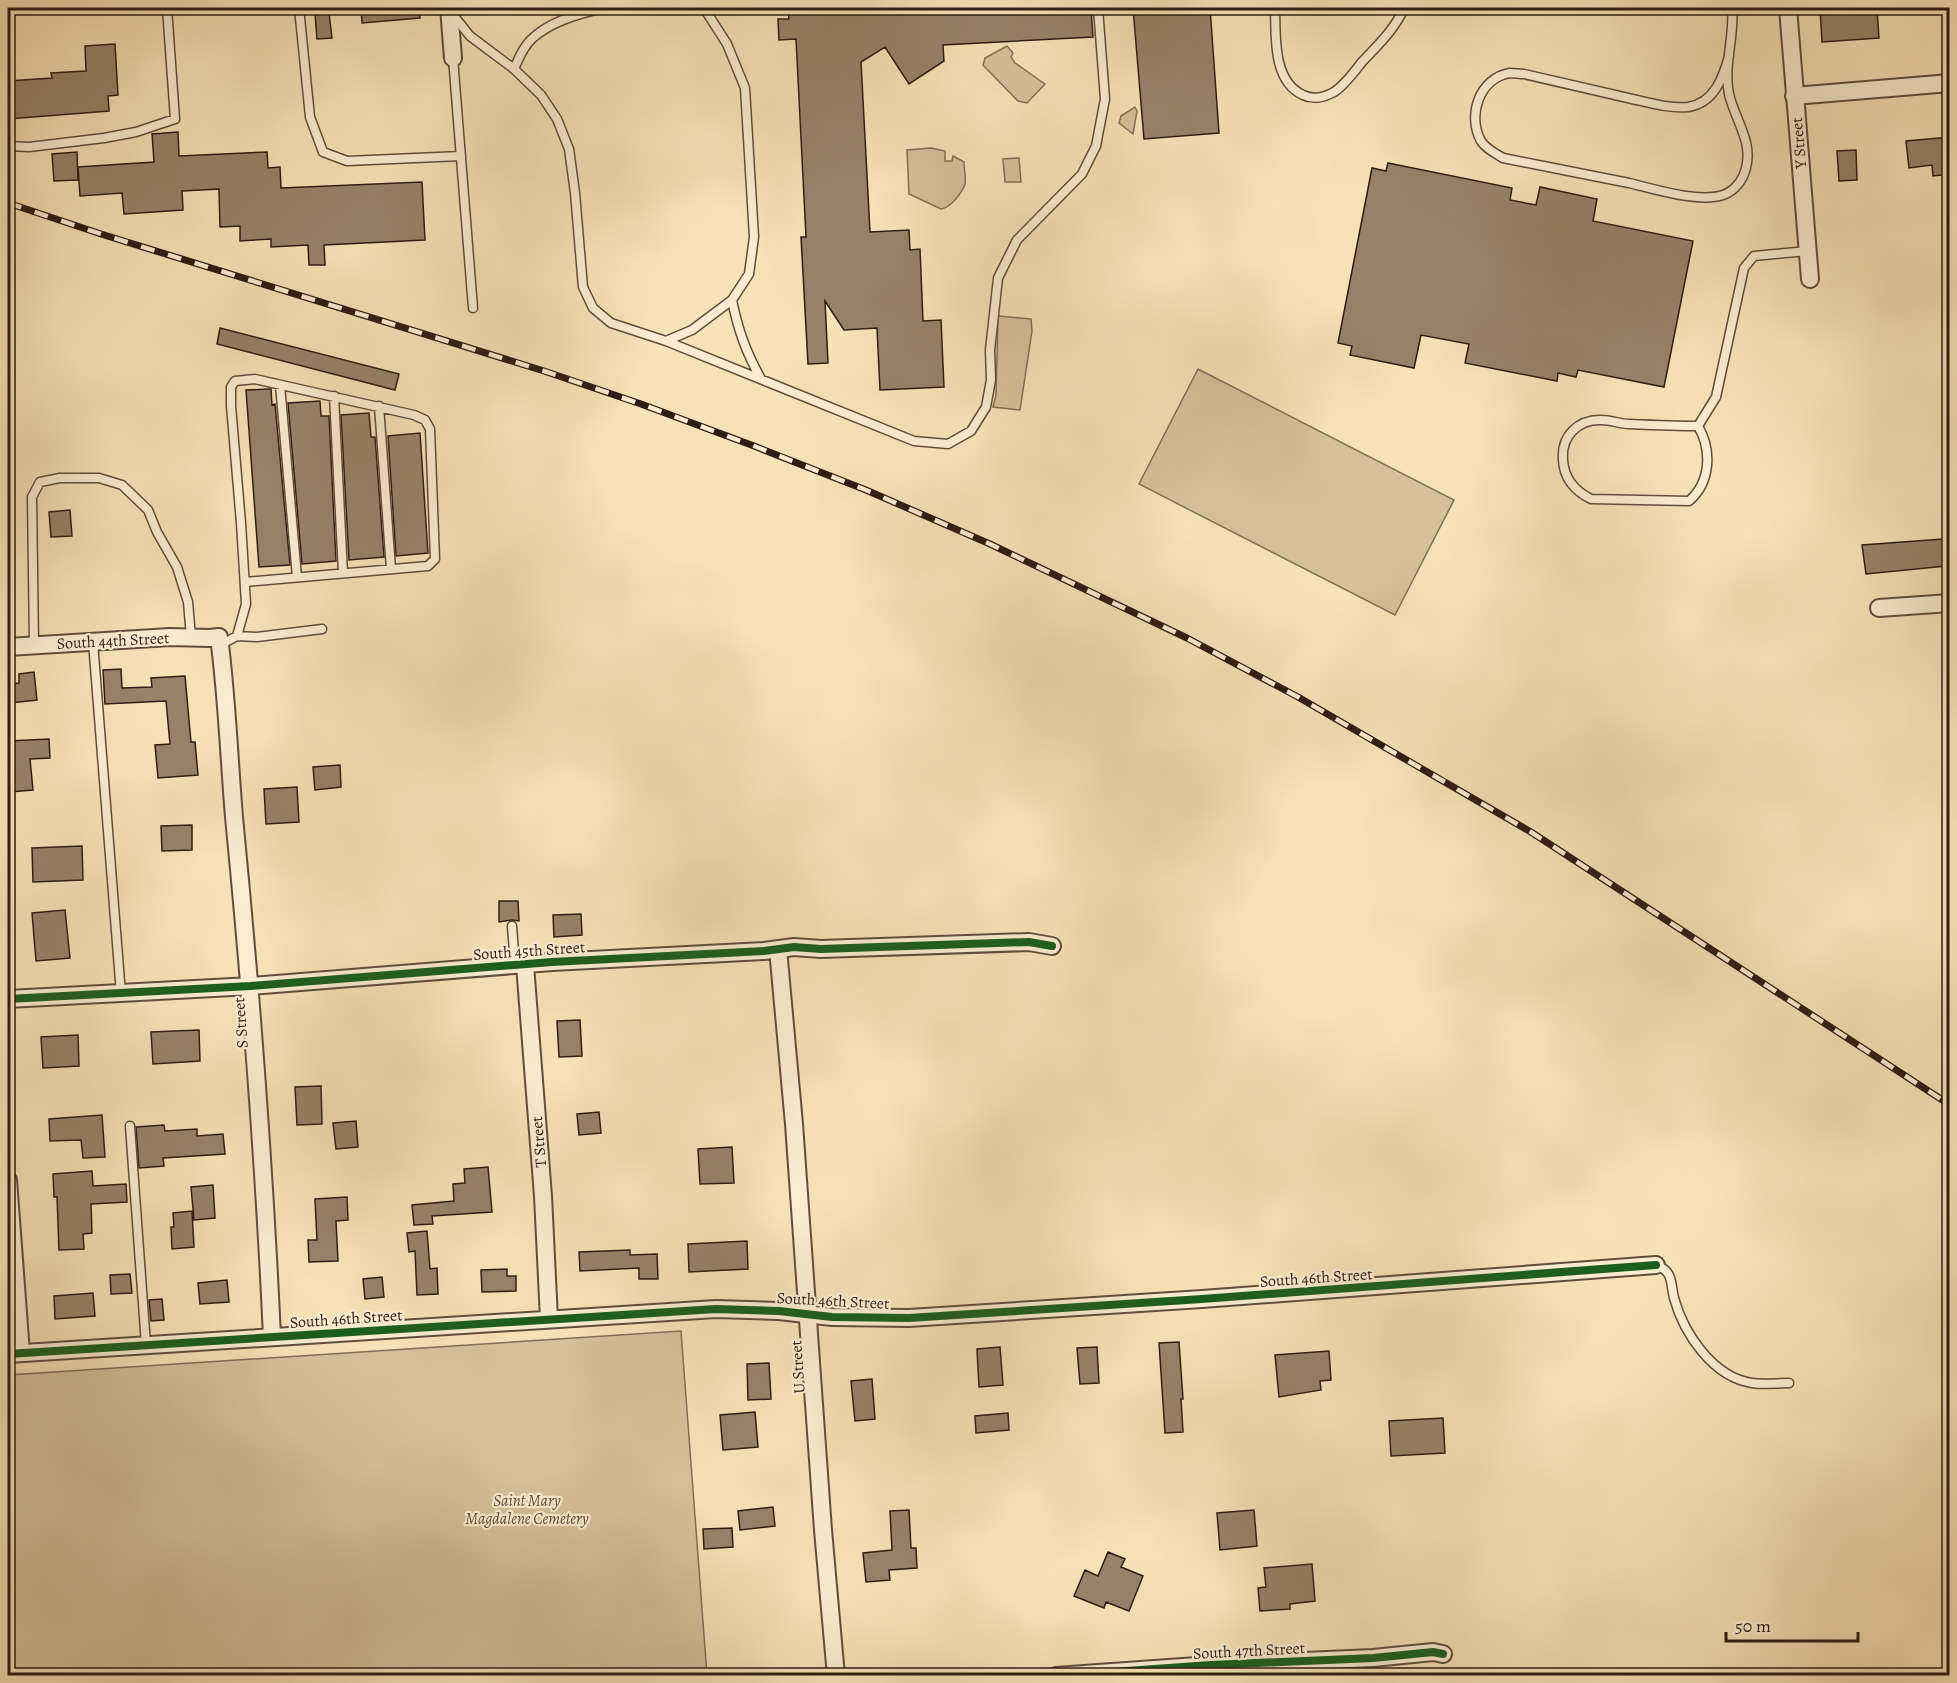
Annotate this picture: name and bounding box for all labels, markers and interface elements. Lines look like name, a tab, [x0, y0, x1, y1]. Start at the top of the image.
street label: Y Street	[1786, 116, 1812, 170]
street label: South 44th Street	[56, 627, 170, 655]
street label: South 45th Street	[472, 936, 586, 966]
street label: S Street	[228, 997, 254, 1049]
street label: T Street	[526, 1115, 552, 1168]
street label: South 46th Street	[1259, 1263, 1373, 1293]
street label: South 46th Street	[776, 1287, 890, 1315]
street label: South 46th Street	[289, 1304, 403, 1334]
street label: U Street	[785, 1340, 811, 1394]
park label: Saint Mary Magdalene Cemetery	[465, 1490, 589, 1530]
scale bar	[1726, 1605, 1858, 1643]
text: 50 m	[1735, 1614, 1771, 1638]
street label: South 47th Street	[1193, 1637, 1306, 1665]

